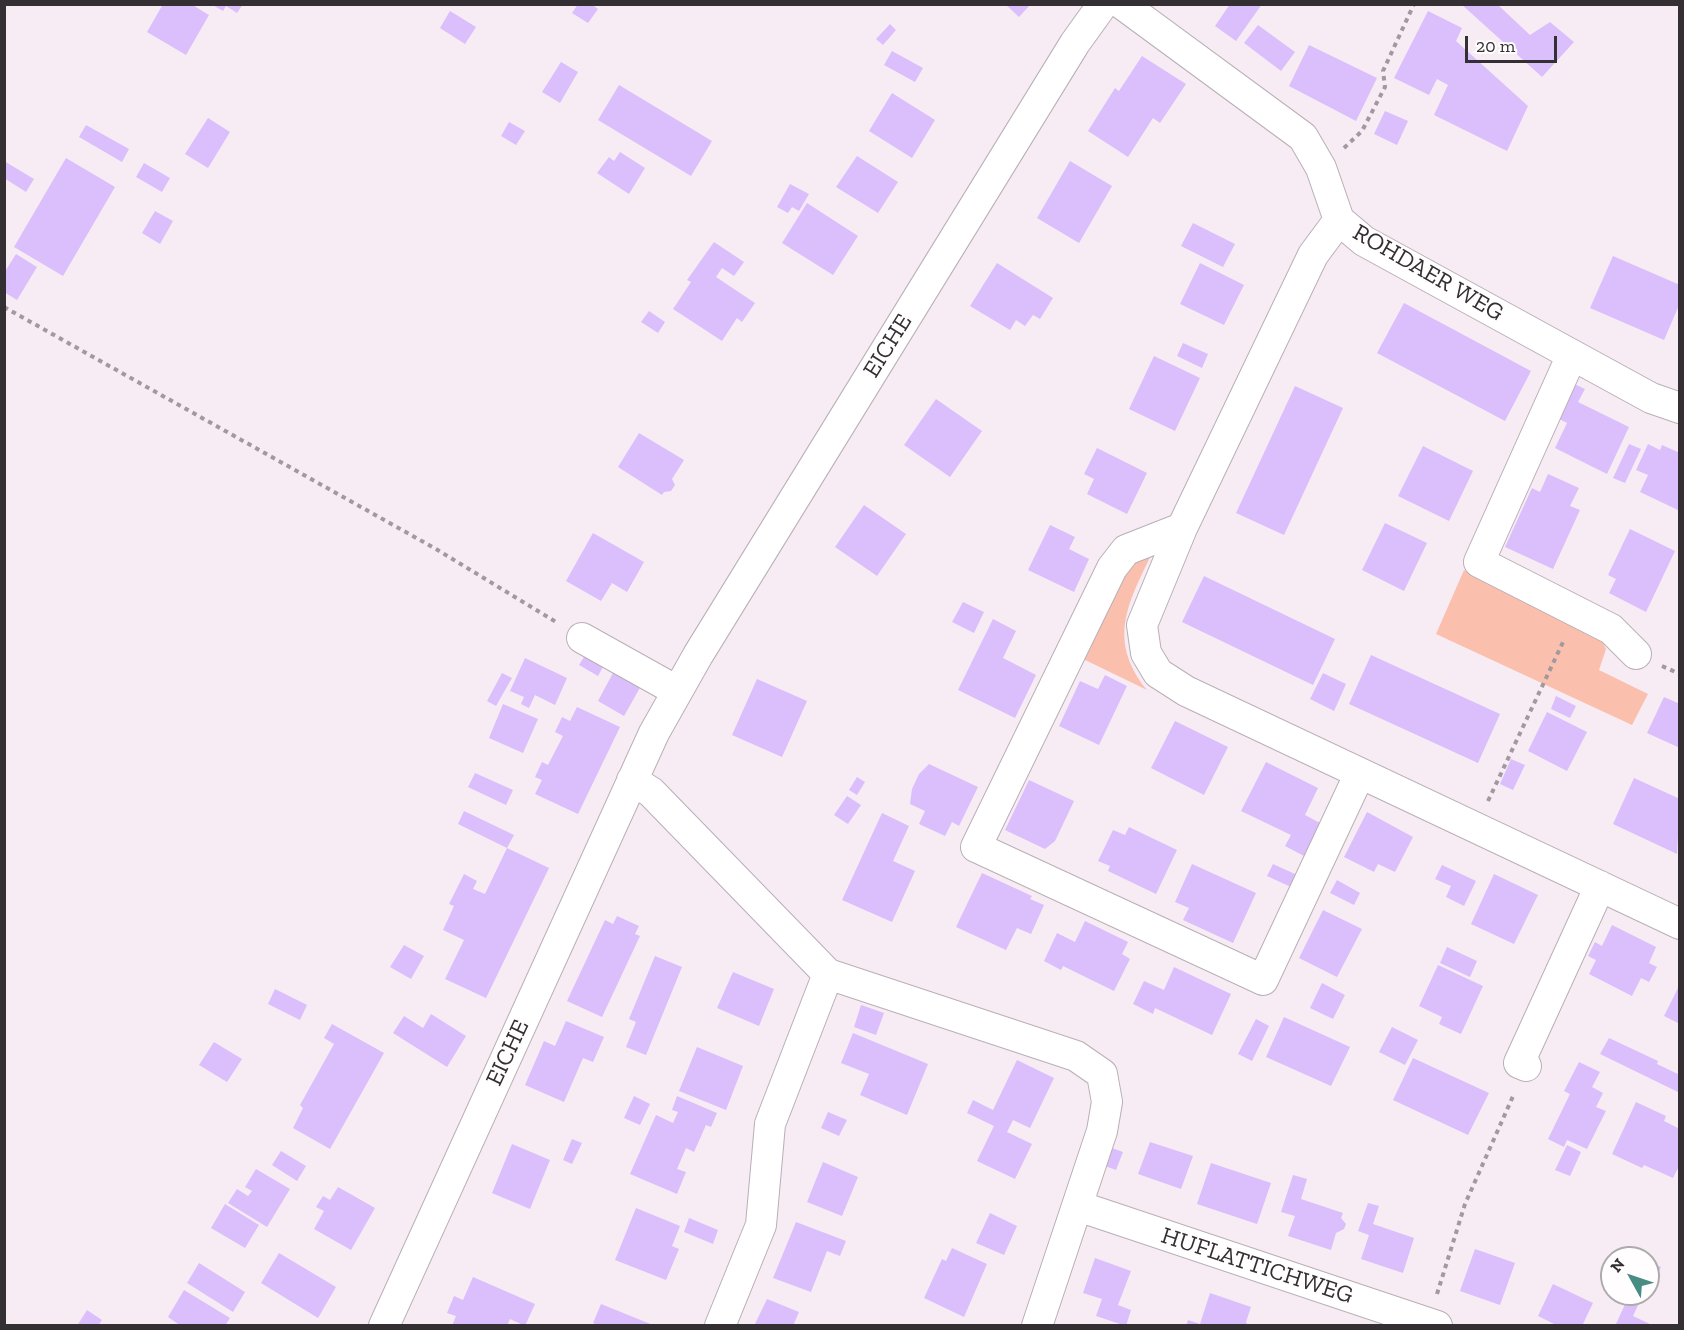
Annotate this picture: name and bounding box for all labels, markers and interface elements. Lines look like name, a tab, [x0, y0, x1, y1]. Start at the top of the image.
scale bar	[1468, 24, 1560, 62]
text: 20 m	[1476, 35, 1515, 57]
street label: ROHDAER WEG	[1348, 218, 1508, 328]
street label: EICHE	[857, 309, 919, 383]
street label: EICHE	[480, 1016, 536, 1090]
street label: HUFLATTICHWEG	[1157, 1221, 1357, 1311]
north arrow	[1600, 1246, 1660, 1306]
text: N	[1606, 1255, 1629, 1276]

